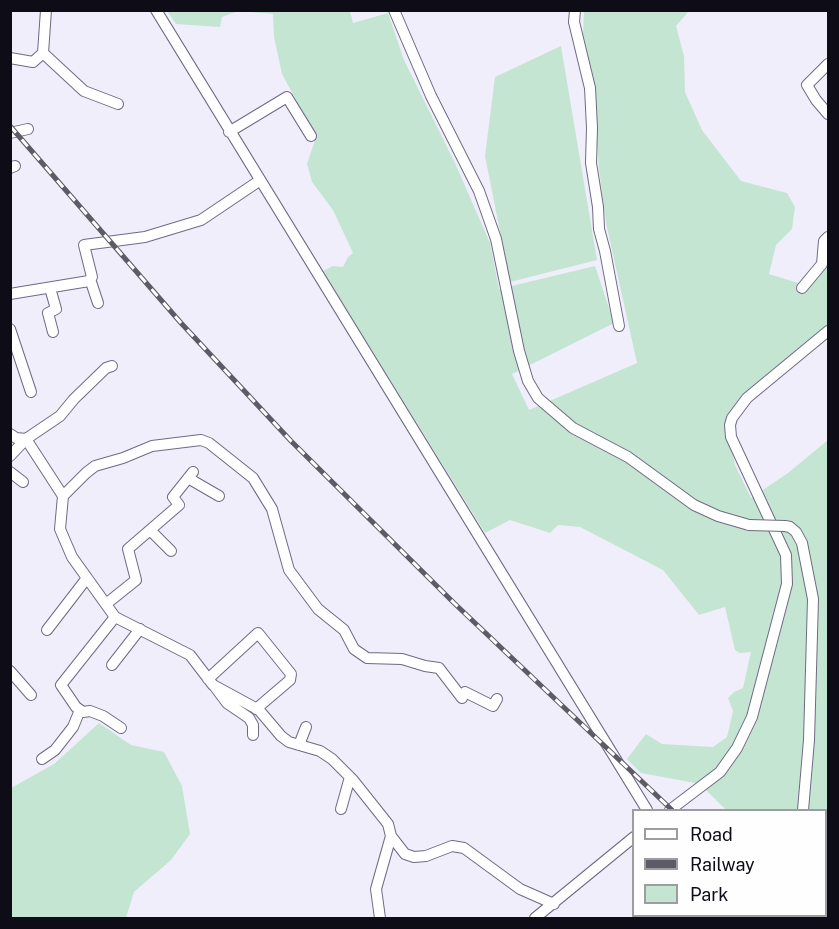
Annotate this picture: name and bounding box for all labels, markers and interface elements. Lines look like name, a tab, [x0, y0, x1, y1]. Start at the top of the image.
legend	[632, 809, 827, 917]
text: Road	[690, 824, 733, 845]
text: Railway	[690, 854, 755, 875]
text: Park	[690, 884, 728, 905]

